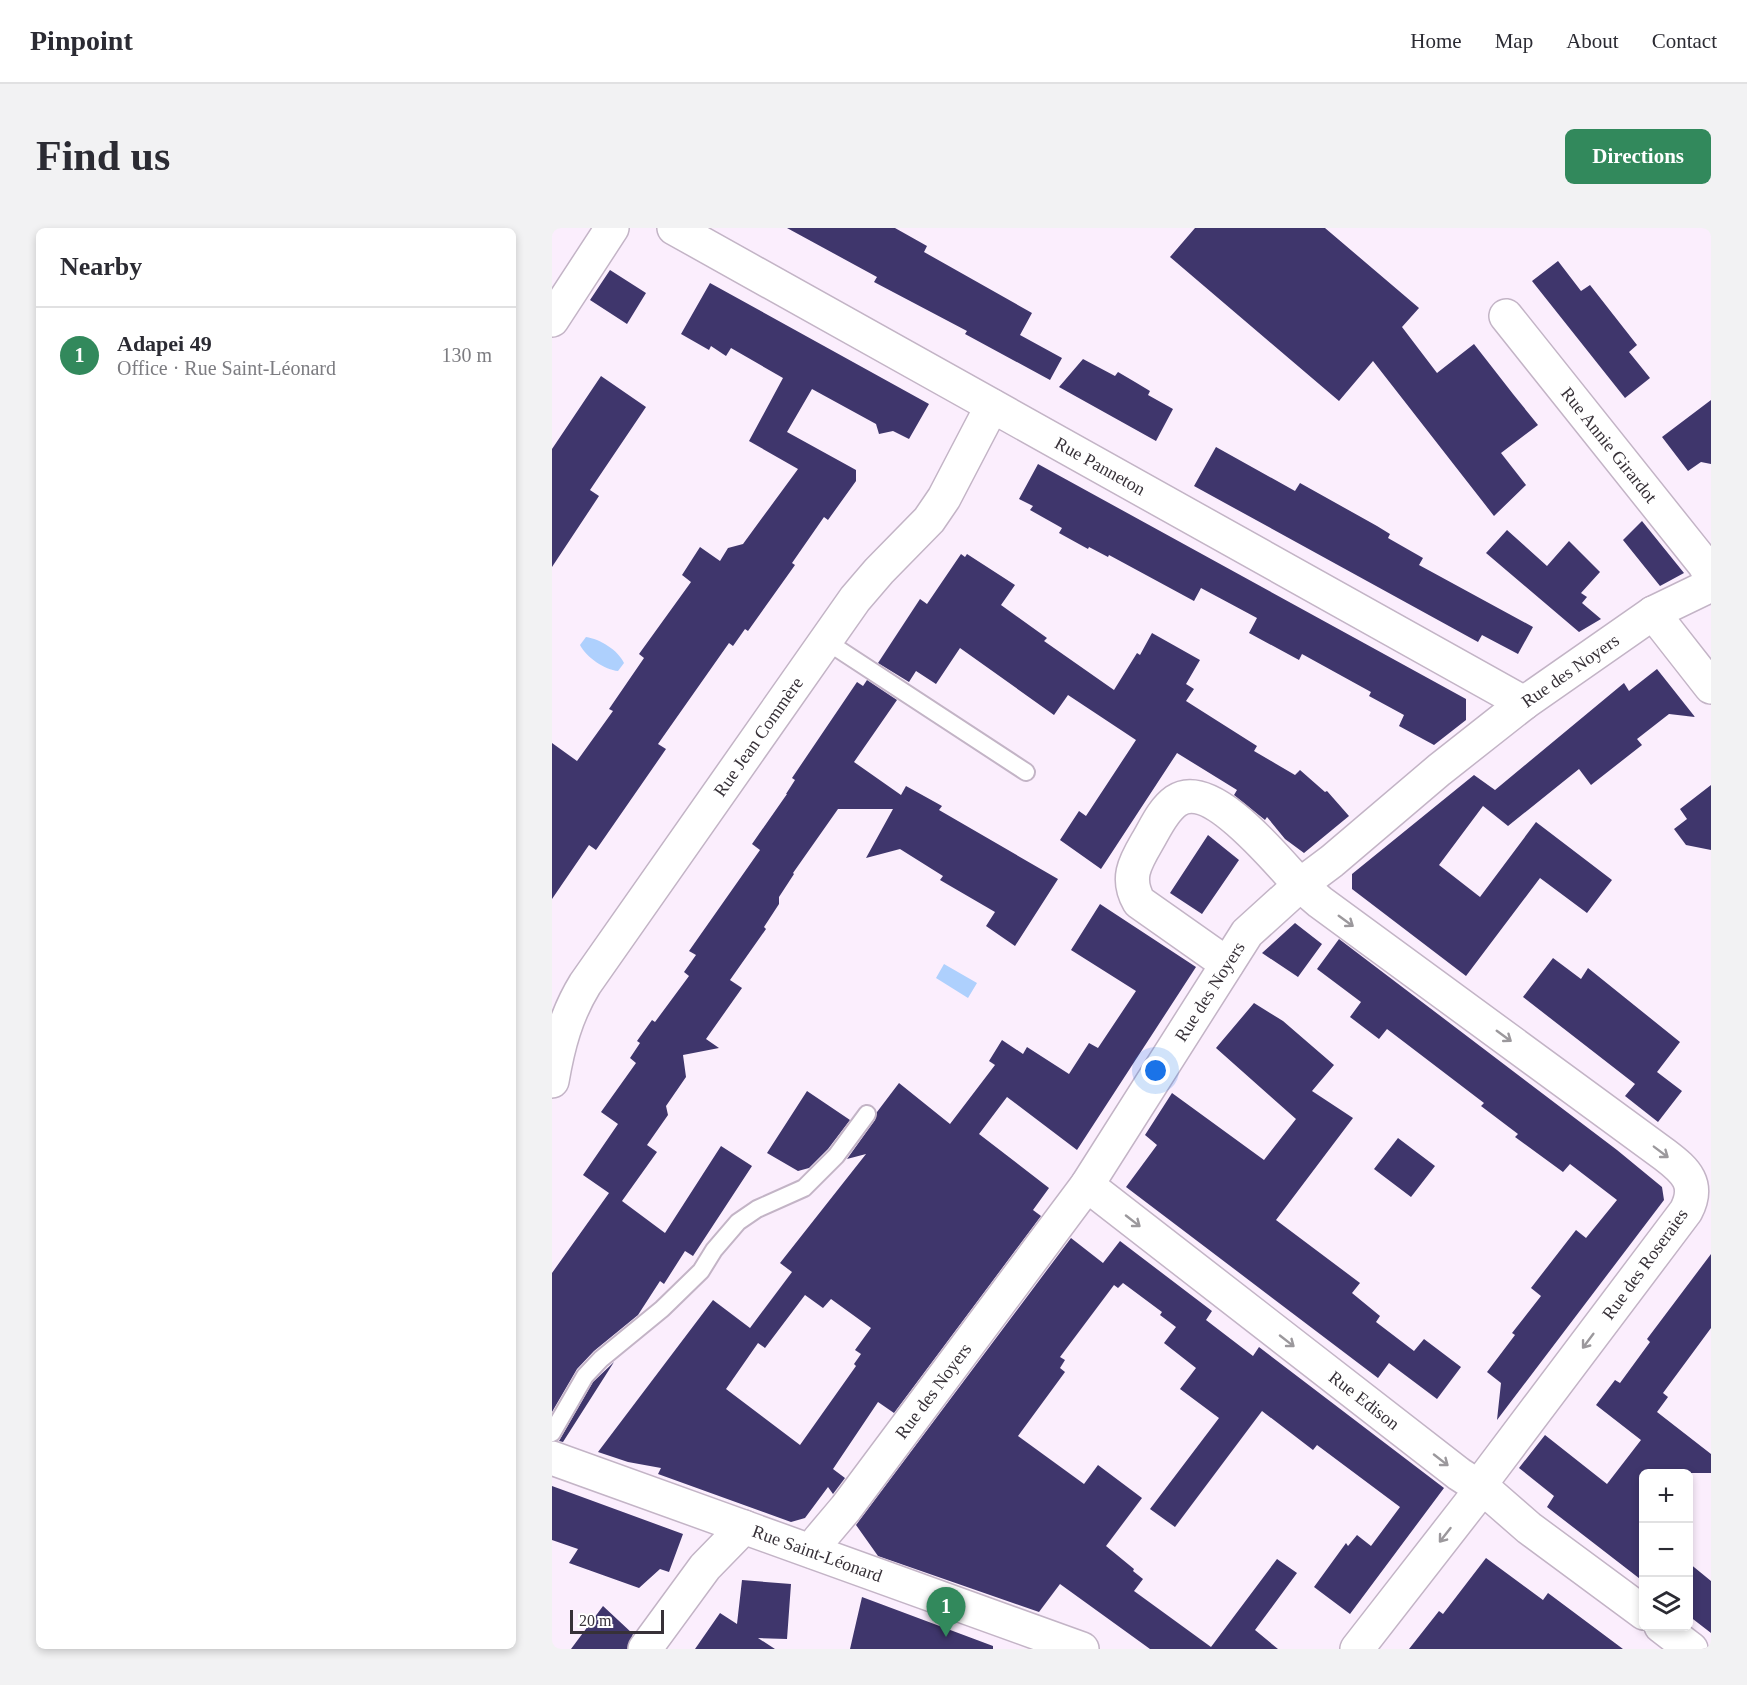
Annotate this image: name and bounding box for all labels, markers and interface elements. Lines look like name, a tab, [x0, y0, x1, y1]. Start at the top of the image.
text: Pinpoint	[30, 25, 133, 56]
text: Home	[1410, 29, 1462, 53]
text: Map	[1495, 29, 1533, 53]
text: About	[1566, 29, 1619, 53]
text: Contact	[1652, 29, 1717, 53]
button: Directions	[1565, 129, 1711, 184]
text: Find us	[36, 133, 170, 179]
text: Nearby	[60, 252, 142, 281]
text: Adapei 49	[117, 331, 212, 356]
text: 1	[75, 344, 85, 366]
text: 130 m	[441, 344, 492, 366]
text: Office · Rue Saint-Léonard	[117, 357, 336, 379]
street label: Rue Annie Girardot	[1557, 383, 1661, 507]
street label: Rue Panneton	[1051, 433, 1149, 499]
street label: Rue des Noyers	[1518, 630, 1623, 712]
street label: Rue Jean Commère	[710, 673, 807, 800]
one-way arrow	[1338, 915, 1354, 927]
street label: Rue des Noyers	[1171, 938, 1249, 1045]
one-way arrow	[1495, 1030, 1511, 1042]
your location	[1141, 1056, 1170, 1085]
one-way arrow	[1652, 1145, 1668, 1158]
street label: Rue des Roseraies	[1598, 1205, 1692, 1323]
one-way arrow	[1125, 1214, 1141, 1227]
one-way arrow	[1582, 1333, 1595, 1349]
one-way arrow	[1279, 1334, 1295, 1347]
street label: Rue des Noyers	[891, 1339, 976, 1443]
street label: Rue Edison	[1325, 1367, 1403, 1434]
one-way arrow	[1433, 1454, 1449, 1467]
map controls	[1639, 1469, 1693, 1631]
button: +	[1639, 1469, 1693, 1523]
street label: Rue Saint-Léonard	[750, 1521, 885, 1586]
button: −	[1639, 1523, 1693, 1577]
one-way arrow	[1439, 1527, 1452, 1543]
button: layers	[1639, 1577, 1693, 1631]
pin: 1	[926, 1588, 966, 1637]
scale bar	[570, 1607, 664, 1634]
text: 20 m	[579, 1612, 611, 1629]

